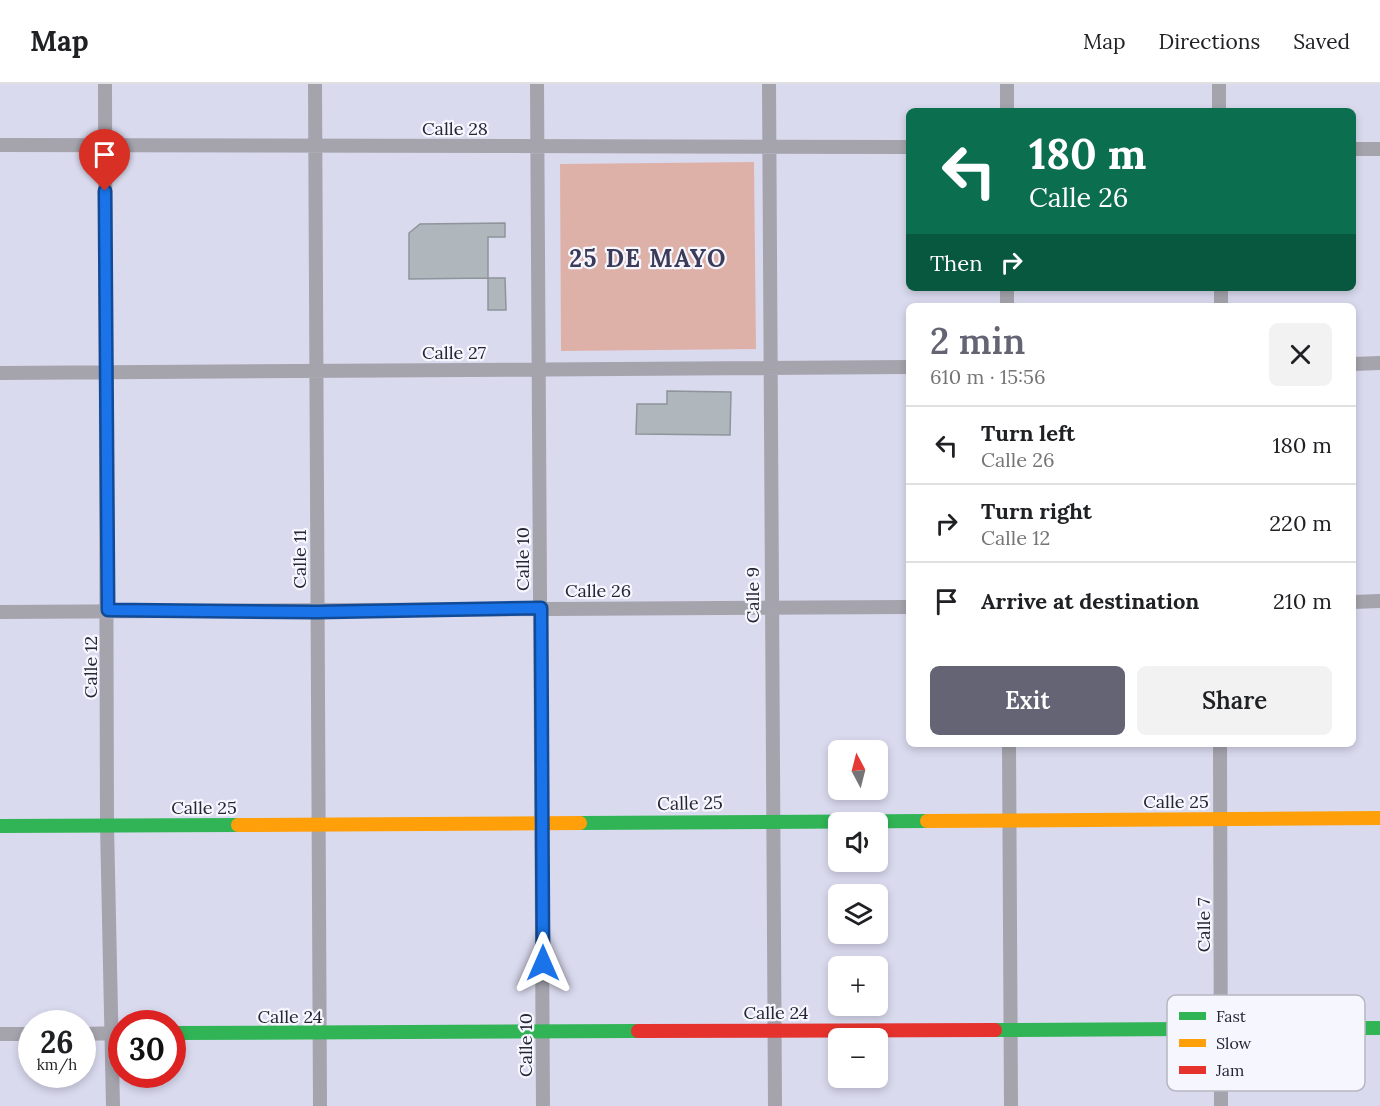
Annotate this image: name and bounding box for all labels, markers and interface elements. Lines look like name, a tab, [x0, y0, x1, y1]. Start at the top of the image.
text: Map	[30, 23, 89, 59]
text: Map	[1083, 28, 1126, 55]
text: Directions	[1159, 28, 1260, 55]
text: Saved	[1293, 28, 1350, 55]
street label: Calle 28	[422, 117, 488, 140]
text: 180 m	[1029, 127, 1146, 181]
pin	[79, 129, 130, 191]
icon: left	[930, 132, 1008, 210]
icon: arrive	[88, 138, 121, 171]
text: Calle 26	[1029, 180, 1128, 214]
district label: 25 DE MAYO	[569, 243, 727, 274]
icon: right	[995, 246, 1028, 279]
text: Then	[930, 249, 983, 277]
text: 2 min	[930, 318, 1025, 364]
button: close	[1269, 323, 1332, 386]
street label: Calle 27	[422, 341, 486, 364]
text: 610 m · 15:56	[930, 364, 1046, 389]
text: Turn left	[981, 419, 1075, 447]
icon: left	[930, 429, 963, 462]
text: 180 m	[1273, 431, 1332, 459]
text: Calle 26	[981, 447, 1055, 472]
text: Turn right	[981, 497, 1092, 525]
icon: right	[930, 507, 963, 540]
text: 220 m	[1269, 509, 1332, 537]
text: Calle 12	[981, 525, 1050, 550]
street label: Calle 10	[511, 527, 534, 591]
street label: Calle 11	[288, 529, 311, 589]
street label: Calle 9	[741, 567, 764, 623]
street label: Calle 26	[565, 579, 631, 602]
icon: arrive	[930, 585, 963, 618]
text: Arrive at destination	[981, 587, 1199, 615]
text: 210 m	[1273, 587, 1332, 615]
street label: Calle 12	[79, 636, 102, 698]
button: Exit	[930, 666, 1125, 735]
button: Share	[1137, 666, 1332, 735]
north arrow	[828, 740, 888, 800]
map controls	[828, 740, 888, 1088]
street label: Calle 25	[1143, 790, 1209, 813]
street label: Calle 25	[657, 791, 723, 815]
street label: Calle 25	[171, 796, 237, 819]
button: sound	[828, 812, 888, 872]
button: layers	[828, 884, 888, 944]
street label: Calle 7	[1192, 898, 1215, 952]
position arrow	[511, 931, 575, 995]
button: +	[828, 956, 888, 1016]
legend	[1167, 995, 1365, 1091]
street label: Calle 24	[743, 1001, 809, 1024]
street label: Calle 24	[257, 1005, 323, 1028]
text: Fast	[1216, 1006, 1247, 1026]
speed limit sign: 30	[108, 1010, 186, 1088]
street label: Calle 10	[514, 1013, 537, 1077]
text: 26	[40, 1023, 74, 1061]
button: −	[828, 1028, 888, 1088]
text: Slow	[1216, 1033, 1252, 1053]
text: km/h	[37, 1055, 77, 1074]
text: Jam	[1215, 1060, 1244, 1080]

